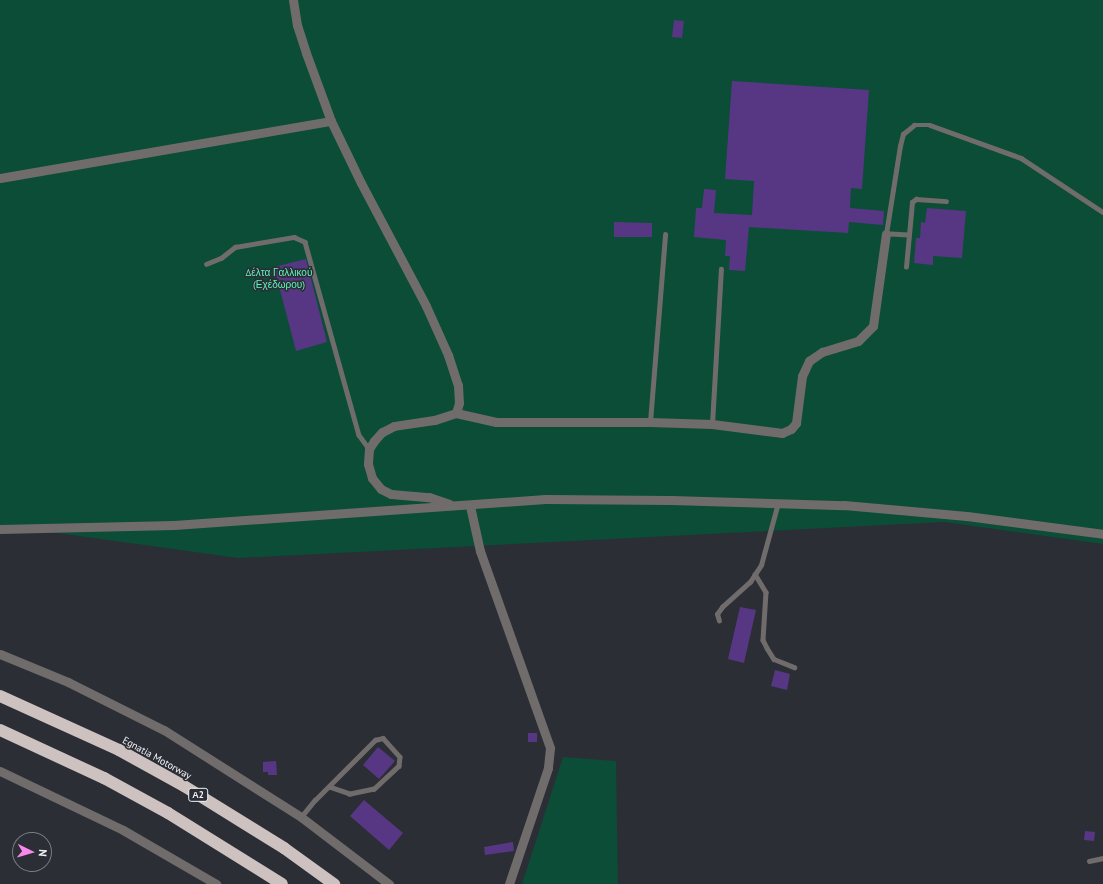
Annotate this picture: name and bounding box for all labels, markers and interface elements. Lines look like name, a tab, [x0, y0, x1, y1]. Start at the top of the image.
park label: Δέλτα Γαλλικού (Εχέδωρου)	[246, 266, 312, 290]
street label: Egnatia Motorway	[120, 734, 194, 782]
road number: Α2	[188, 788, 208, 802]
north arrow	[12, 832, 52, 872]
text: N	[36, 849, 50, 857]

